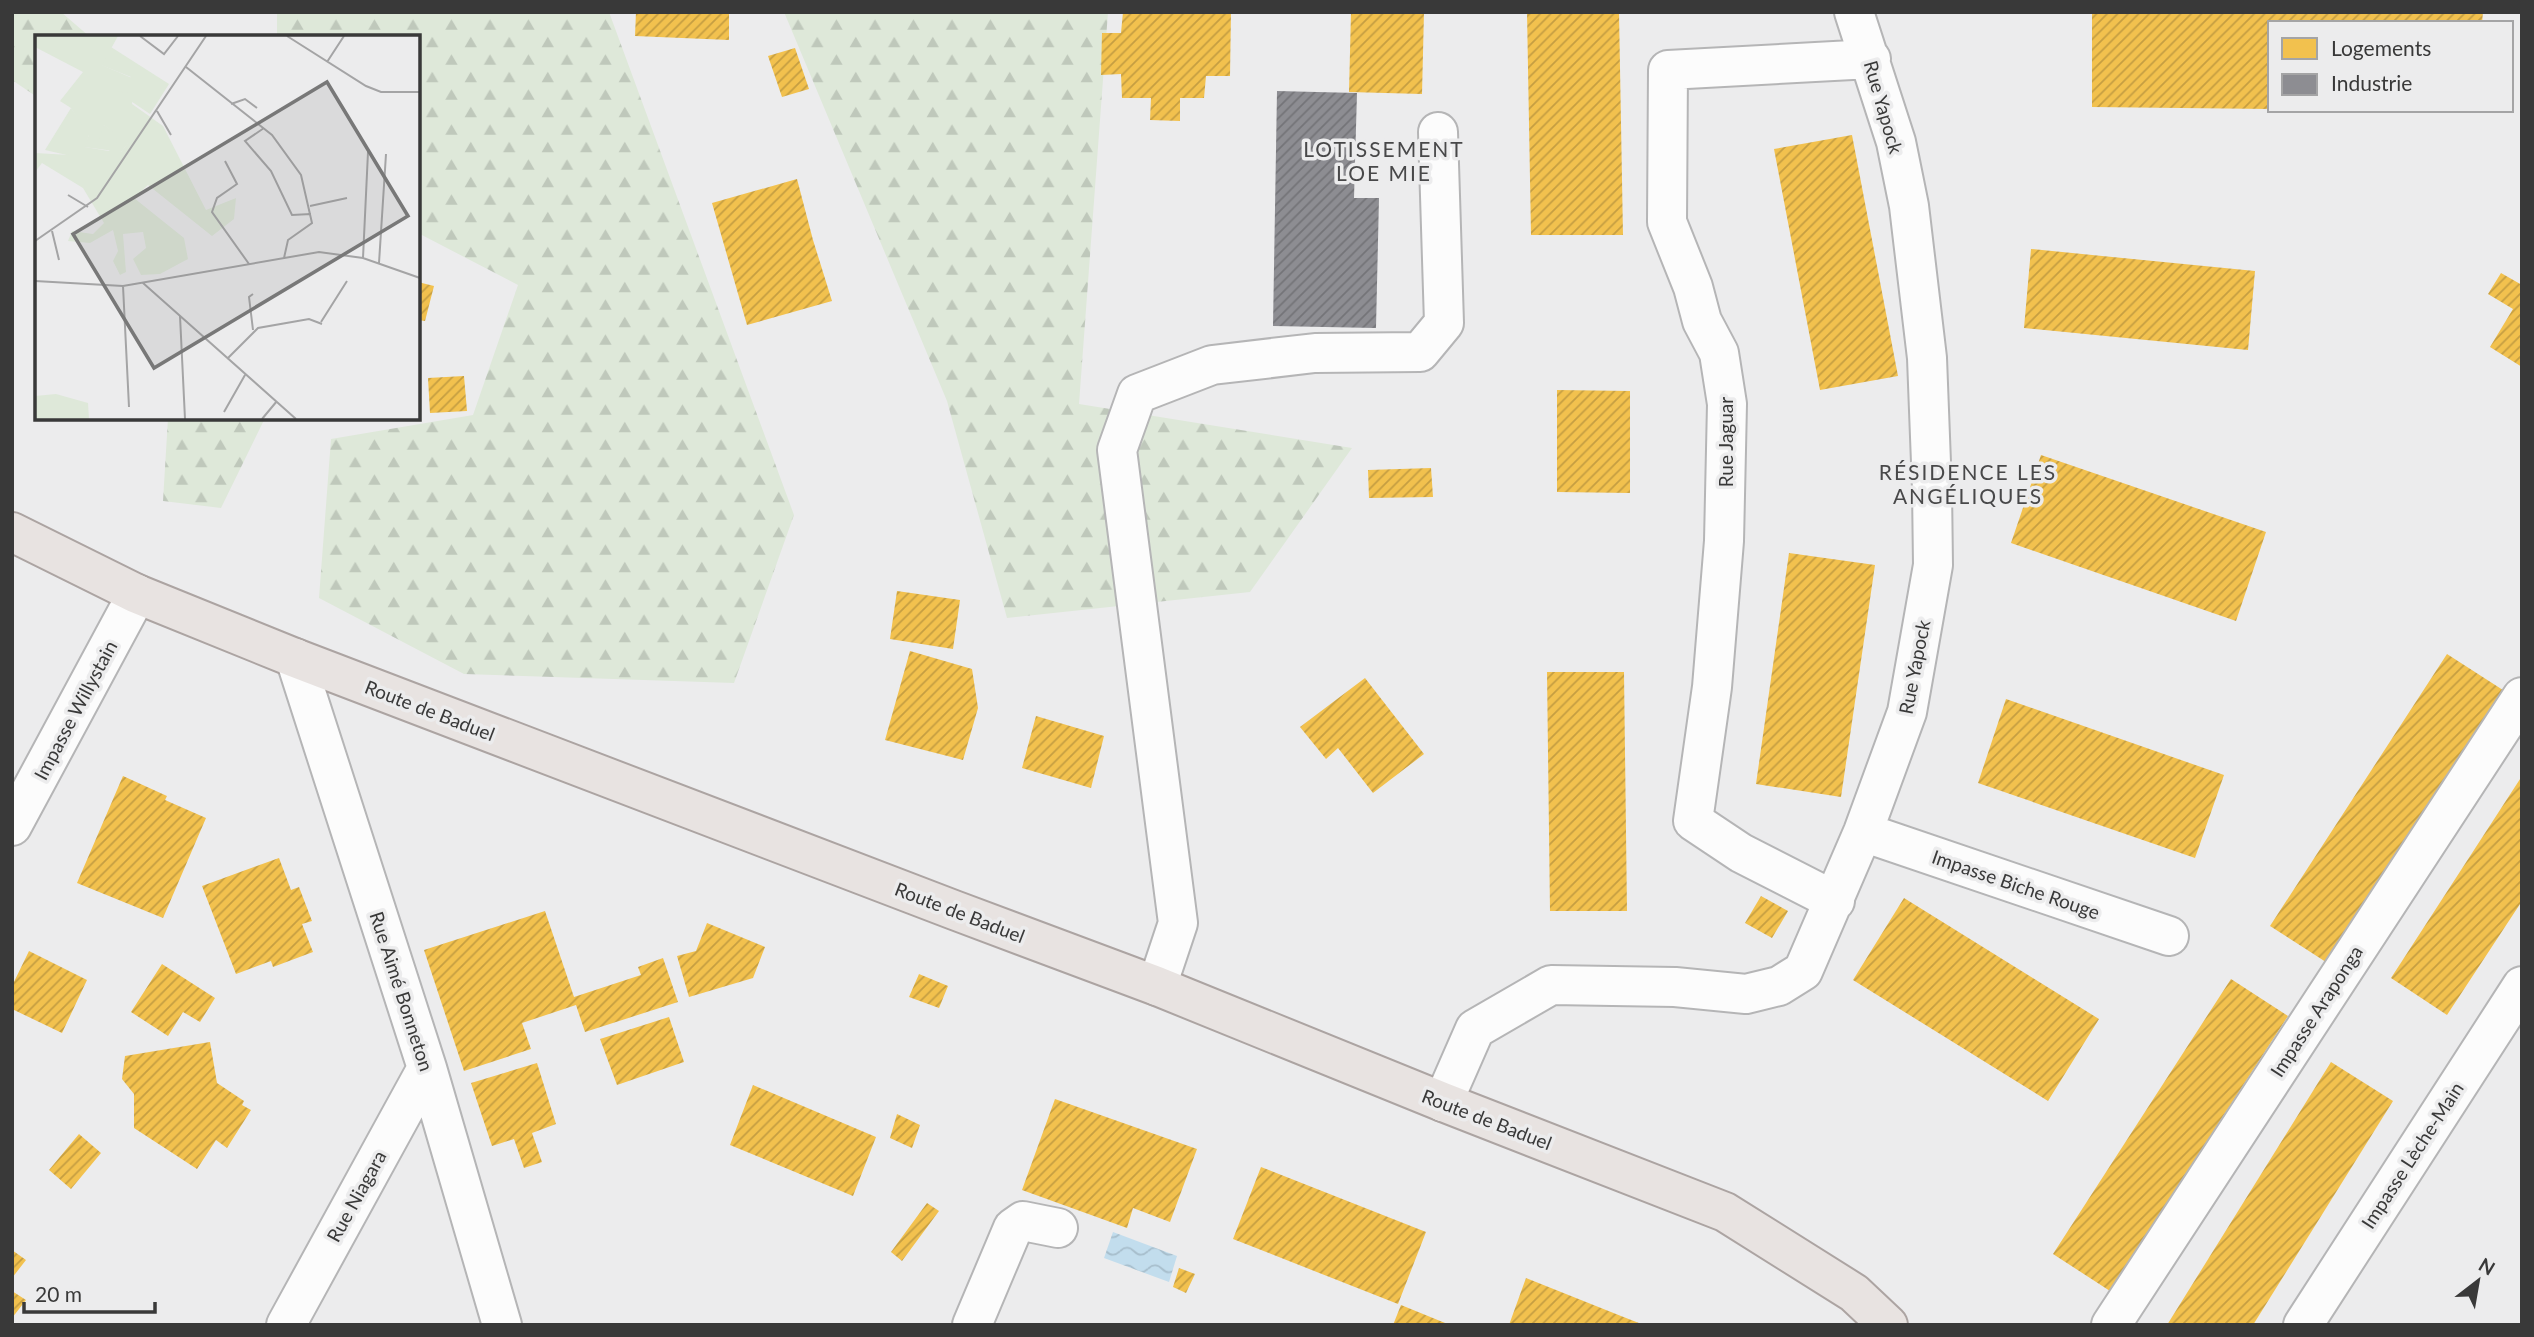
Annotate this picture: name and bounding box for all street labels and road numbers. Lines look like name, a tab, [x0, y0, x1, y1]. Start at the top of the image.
street label: Rue Yapock	[1860, 58, 1908, 156]
street label: Rue Jaguar	[1714, 397, 1737, 487]
street label: Rue Yapock	[1894, 618, 1934, 716]
street label: Impasse Willystain	[29, 636, 121, 784]
street label: Route de Baduel	[362, 675, 498, 745]
street label: Impasse Biche Rouge	[1929, 844, 2103, 924]
street label: Route de Baduel	[892, 877, 1028, 947]
street label: Rue Aimé Bonneton	[365, 908, 439, 1074]
street label: Impasse Araponga	[2265, 941, 2367, 1081]
street label: Impasse Lèche-Main	[2356, 1077, 2468, 1233]
street label: Route de Baduel	[1419, 1084, 1555, 1154]
street label: Rue Niagara	[321, 1146, 391, 1246]

